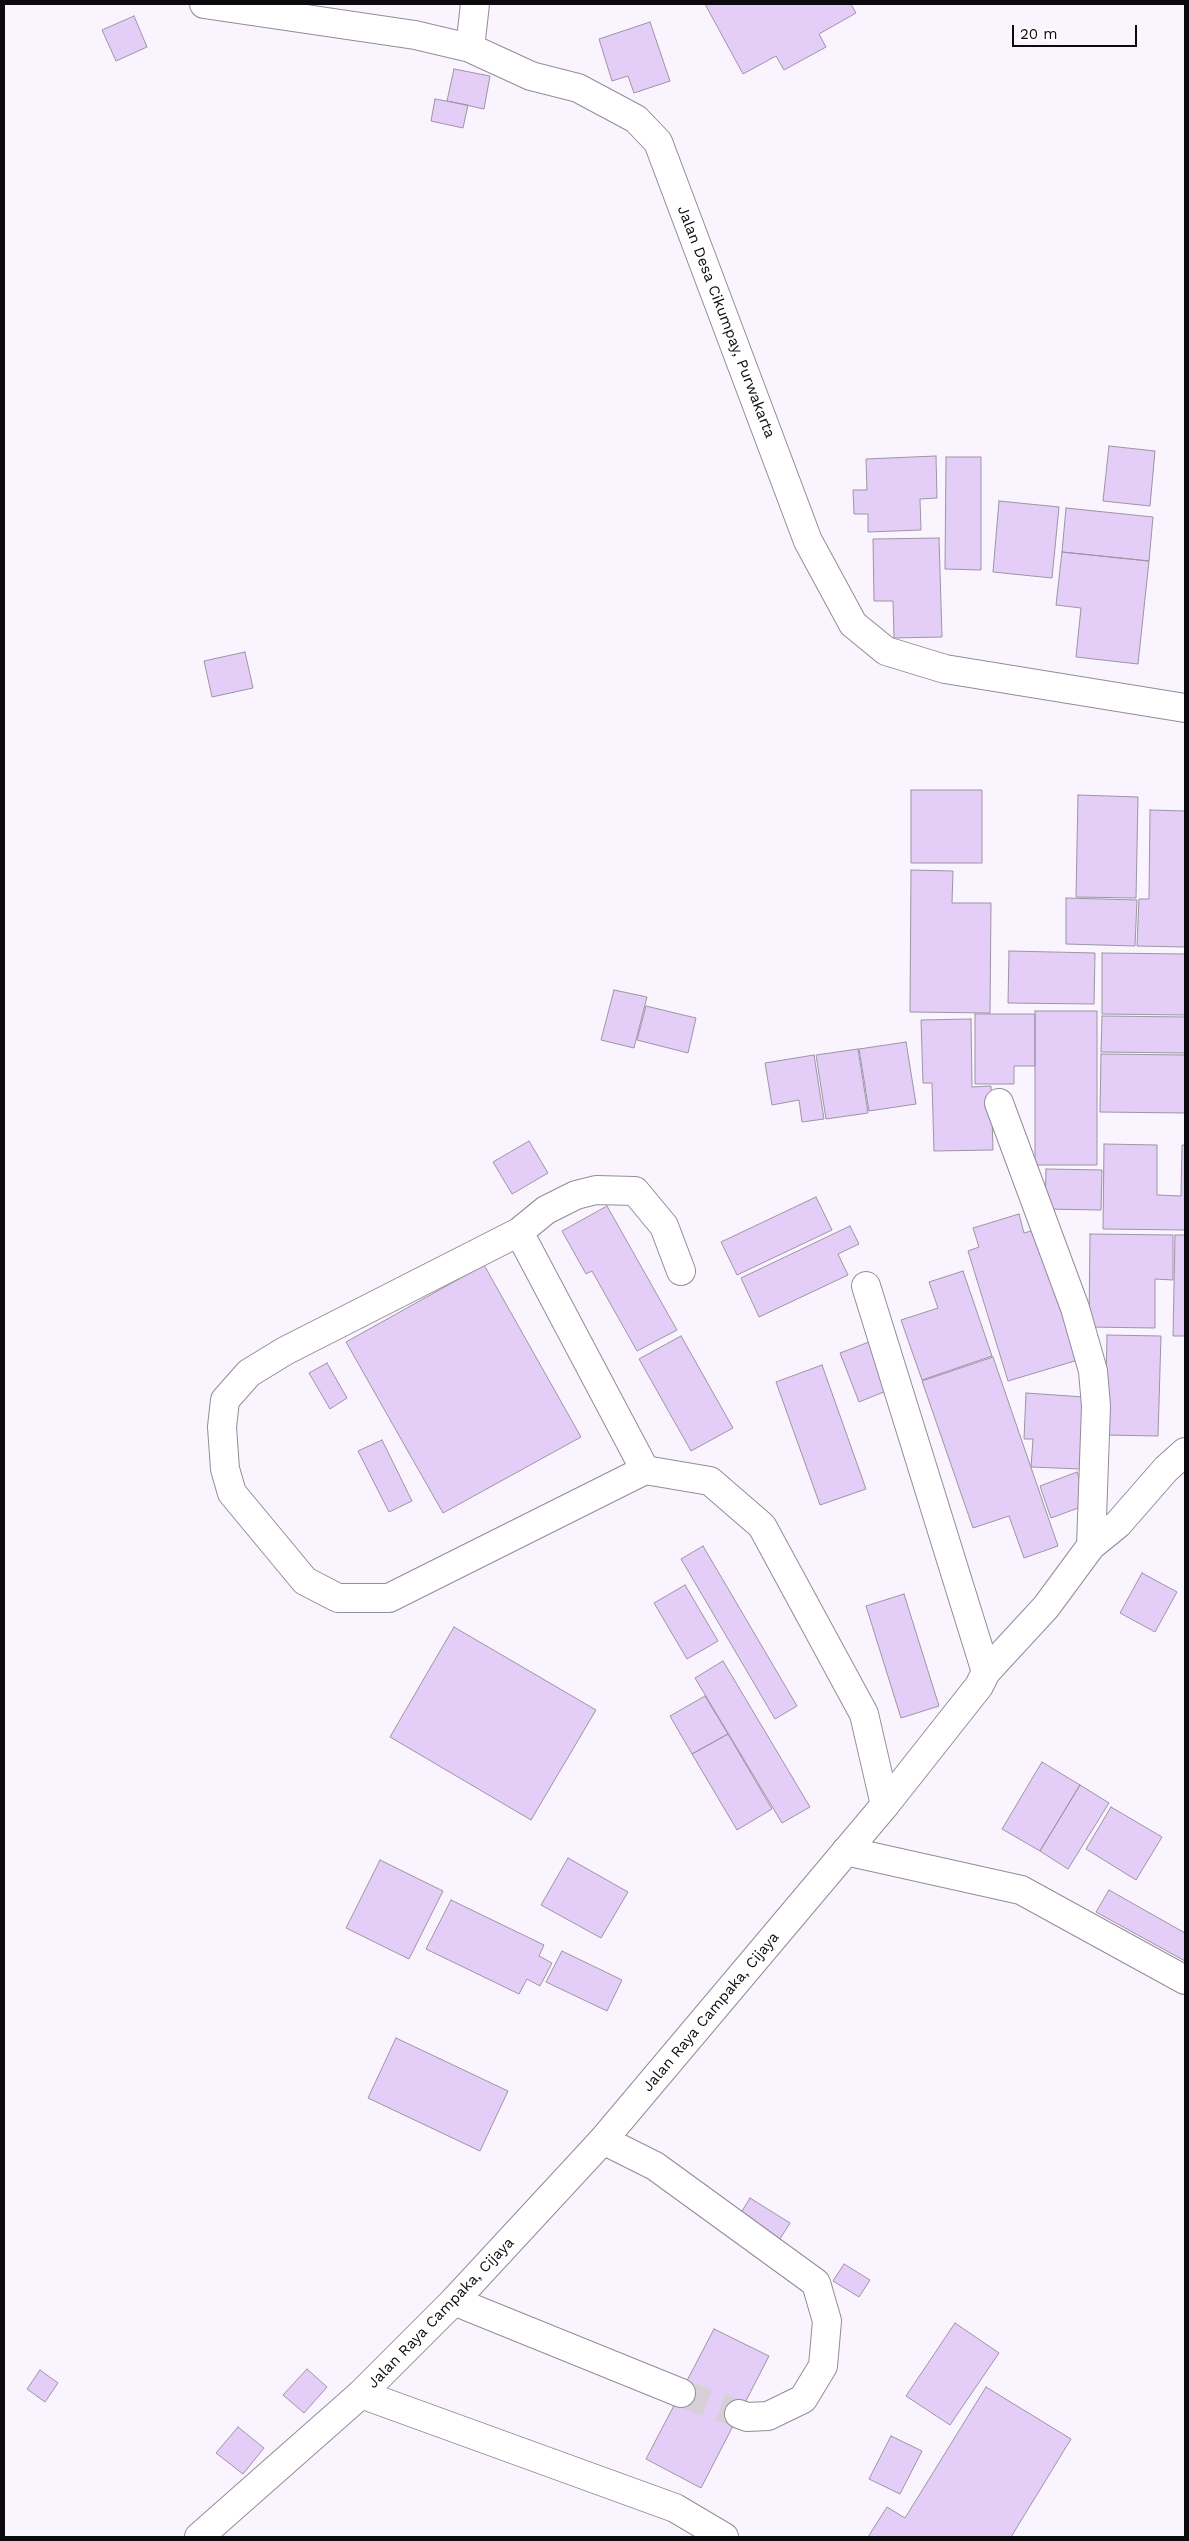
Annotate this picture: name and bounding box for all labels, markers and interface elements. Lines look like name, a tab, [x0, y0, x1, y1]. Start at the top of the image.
scale bar	[1014, 15, 1139, 47]
text: 20 m	[1020, 25, 1058, 43]
street label: Jalan Desa Cikumpay, Purwakarta	[673, 203, 779, 441]
street label: Jalan Raya Campaka, Cijaya	[639, 1929, 783, 2095]
street label: Jalan Raya Campaka, Cijaya	[364, 2234, 518, 2392]

